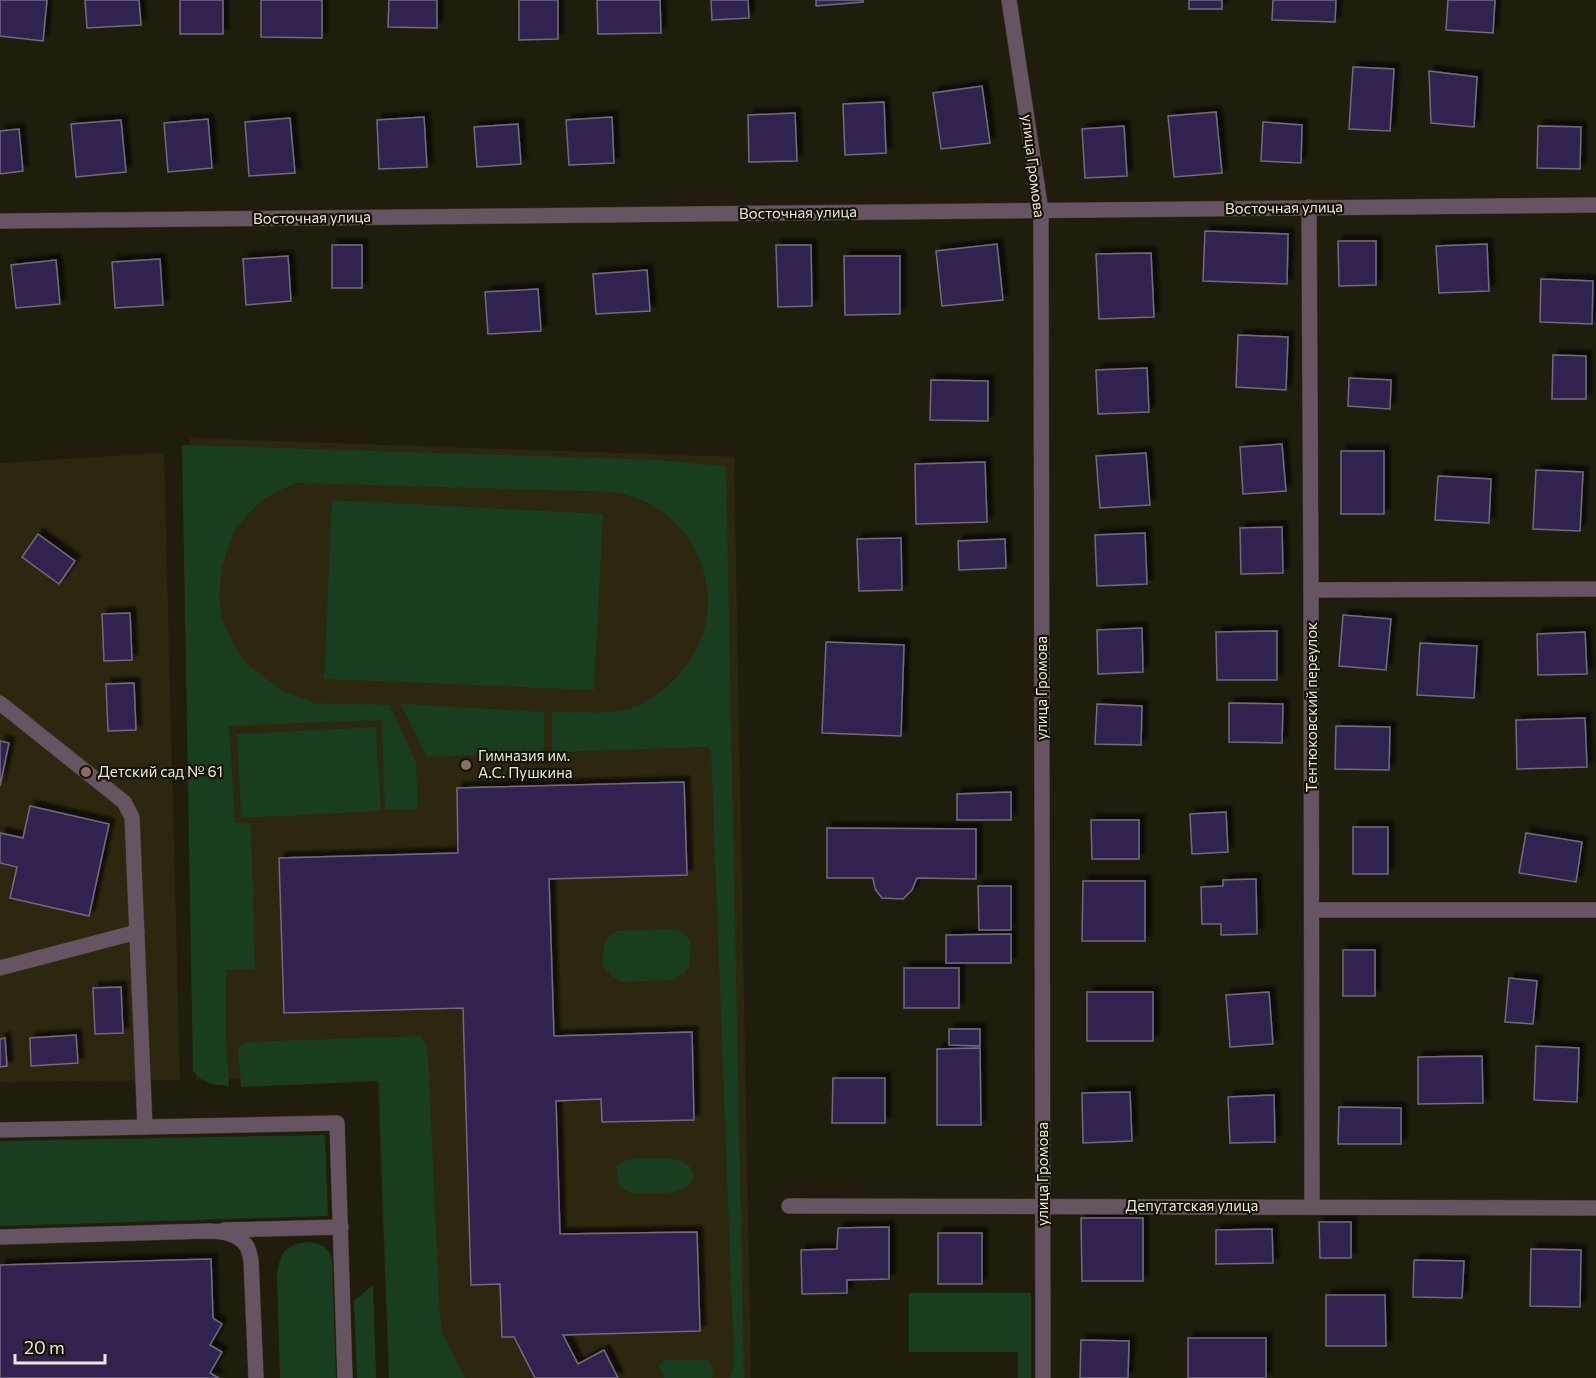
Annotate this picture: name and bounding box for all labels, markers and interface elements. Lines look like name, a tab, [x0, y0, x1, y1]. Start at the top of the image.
street label: улица Громова	[1019, 113, 1049, 219]
street label: Восточная улица	[1225, 197, 1343, 217]
street label: Восточная улица	[739, 202, 857, 222]
street label: Восточная улица	[253, 207, 371, 227]
street label: Тентюковский переулок	[1302, 622, 1320, 792]
street label: улица Громова	[1032, 636, 1050, 740]
place label: Гимназия им. А.С. Пушкина	[478, 746, 573, 781]
marker: Гимназия им. А.С. Пушкина	[459, 758, 473, 772]
place label: Детский сад № 61	[98, 762, 223, 780]
marker: Детский сад № 61	[79, 765, 93, 779]
street label: улица Громова	[1033, 1122, 1051, 1226]
street label: Депутатская улица	[1126, 1196, 1258, 1214]
scale bar	[15, 1327, 105, 1365]
text: 20 m	[24, 1336, 65, 1358]

